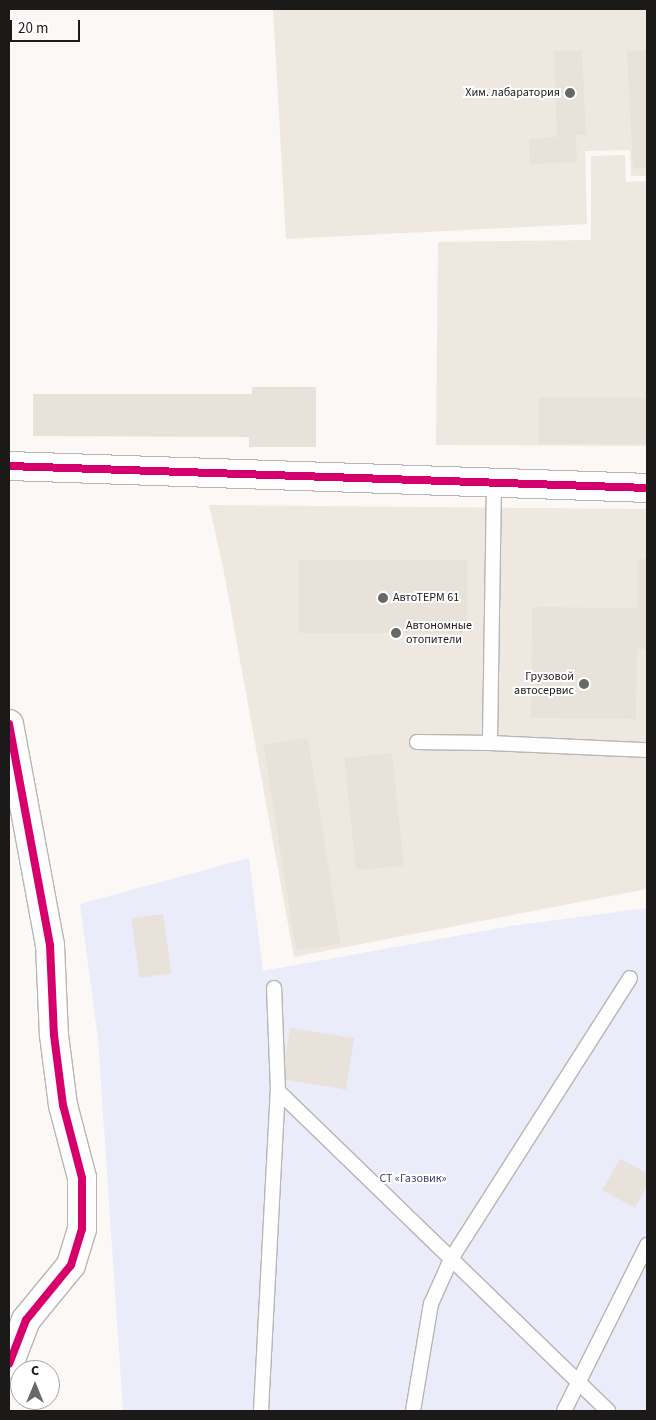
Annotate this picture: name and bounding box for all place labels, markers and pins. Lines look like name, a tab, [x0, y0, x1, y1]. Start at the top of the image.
place label: Хим. лабаратория	[465, 86, 560, 100]
marker: Хим. лабаратория	[564, 87, 576, 99]
place label: АвтоТЕРМ 61	[393, 591, 459, 605]
marker: АвтоТЕРМ 61	[377, 592, 389, 604]
place label: Автономные отопители	[406, 619, 472, 647]
marker: Автономные отопители	[390, 627, 402, 639]
place label: Грузовой автосервис	[514, 670, 574, 698]
marker: Грузовой автосервис	[578, 678, 590, 690]

